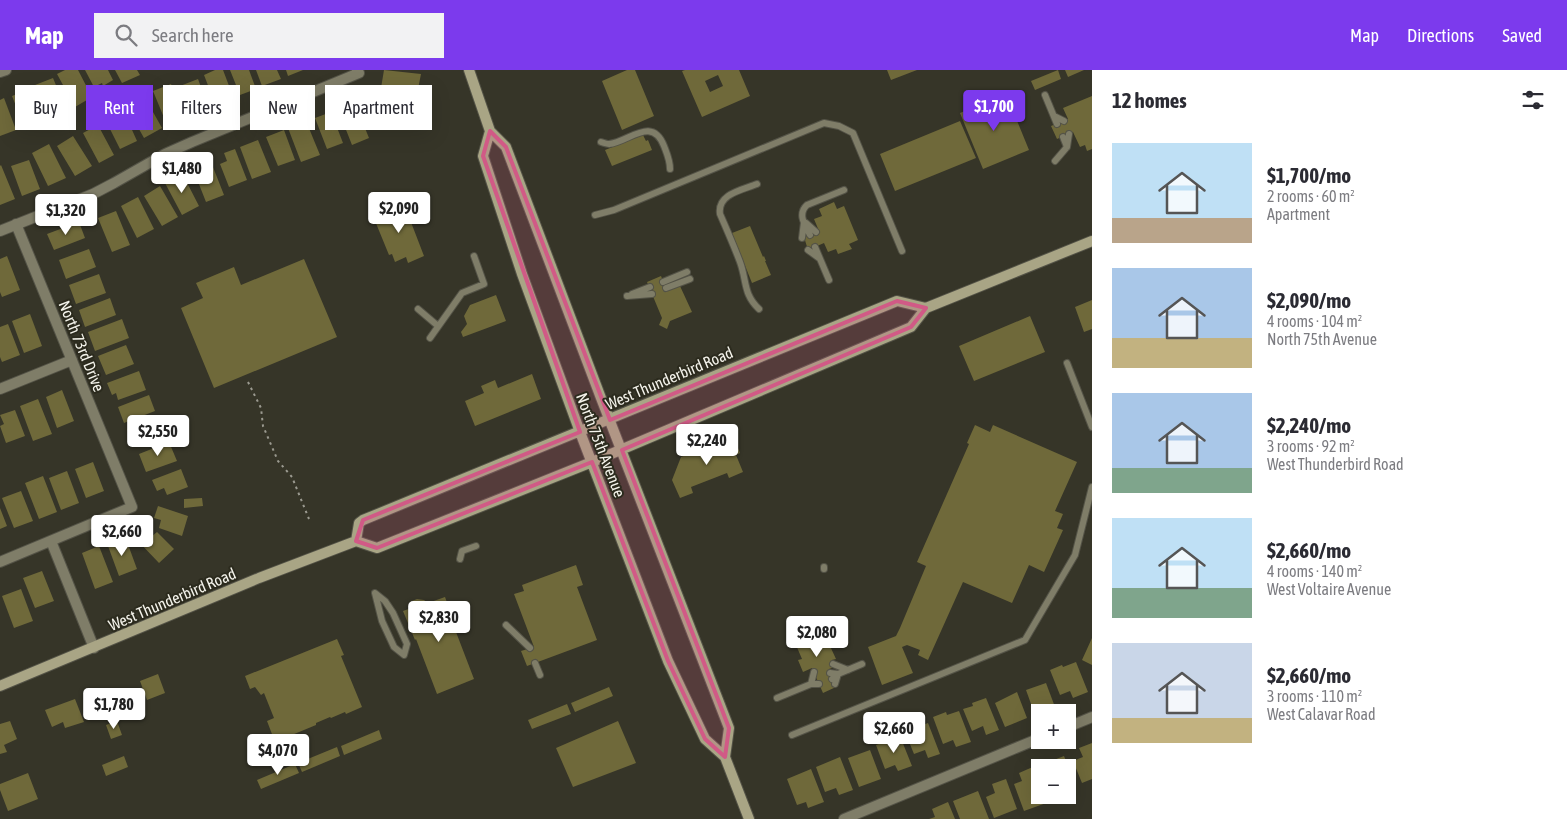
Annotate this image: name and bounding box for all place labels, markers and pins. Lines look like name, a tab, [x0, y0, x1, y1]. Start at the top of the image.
pin: $1,700	[953, 90, 1035, 132]
pin: $1,480	[141, 152, 223, 194]
pin: $2,090	[358, 191, 440, 234]
pin: $1,320	[25, 194, 107, 236]
pin: $2,550	[117, 414, 199, 457]
pin: $2,240	[666, 424, 748, 466]
pin: $2,660	[81, 514, 163, 557]
pin: $2,830	[398, 600, 480, 643]
pin: $2,080	[776, 616, 858, 658]
pin: $1,780	[73, 688, 155, 730]
pin: $2,660	[853, 712, 935, 754]
pin: $4,070	[237, 734, 319, 776]

